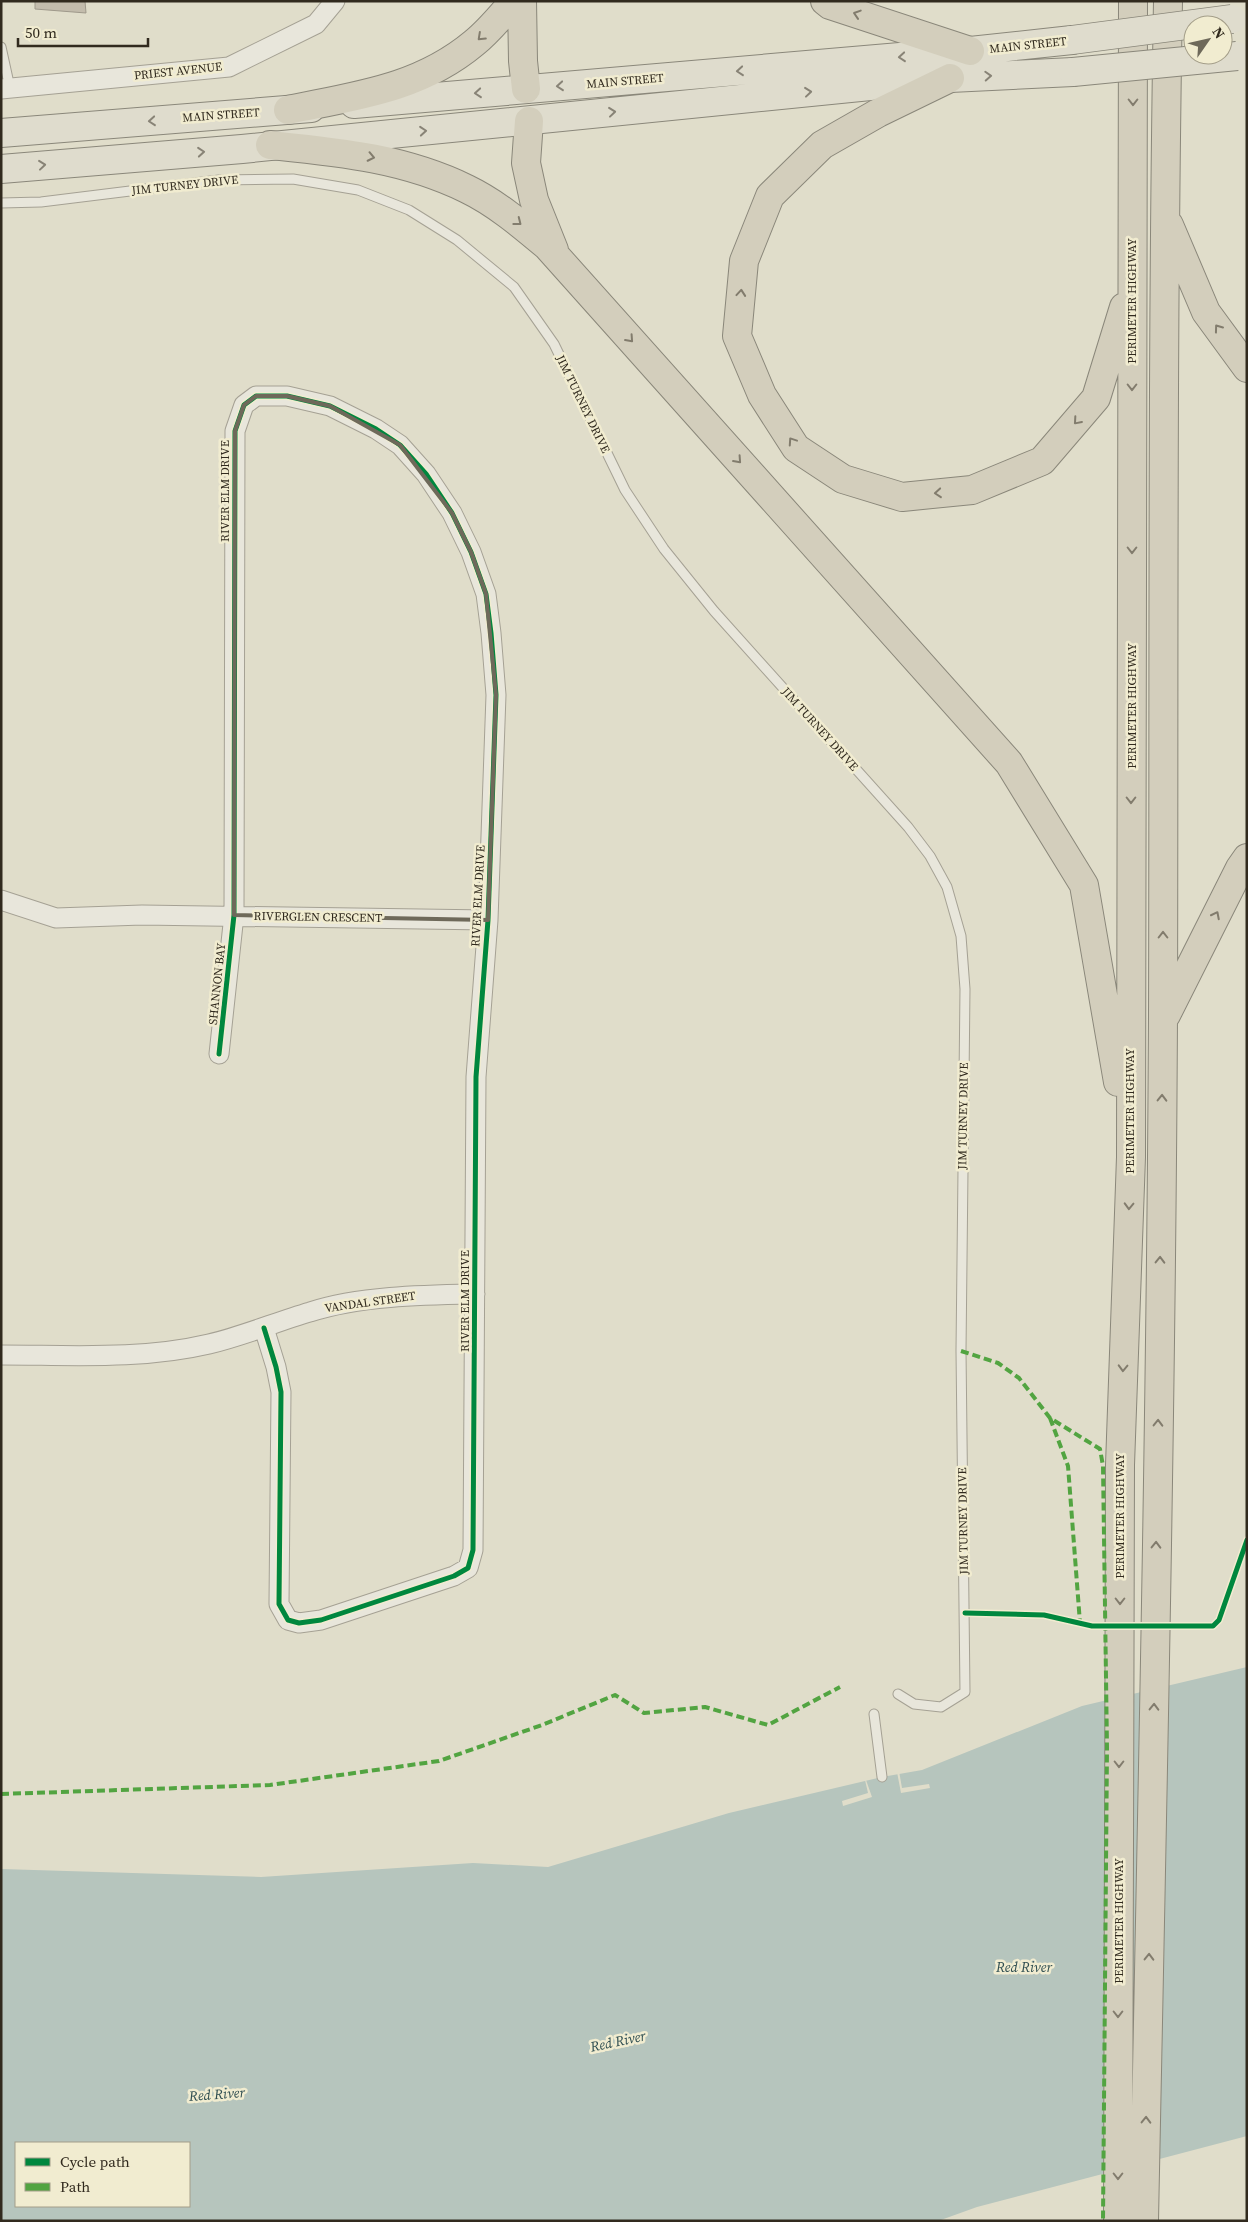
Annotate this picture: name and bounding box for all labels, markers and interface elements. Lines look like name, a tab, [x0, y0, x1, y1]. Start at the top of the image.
one-way arrow	[854, 10, 862, 20]
scale bar	[18, 15, 148, 47]
north arrow	[1183, 15, 1233, 65]
text: 50 m	[25, 22, 57, 43]
text: N	[1208, 23, 1230, 43]
one-way arrow	[478, 31, 487, 40]
street label: MAIN STREET	[989, 33, 1068, 57]
one-way arrow	[897, 51, 905, 62]
street label: PRIEST AVENUE	[133, 58, 223, 84]
one-way arrow	[735, 65, 743, 76]
street label: MAIN STREET	[586, 70, 665, 92]
one-way arrow	[984, 71, 992, 82]
one-way arrow	[556, 80, 564, 91]
one-way arrow	[805, 87, 813, 98]
one-way arrow	[474, 88, 482, 99]
one-way arrow	[1128, 99, 1138, 107]
street label: MAIN STREET	[182, 104, 261, 126]
one-way arrow	[608, 107, 616, 118]
one-way arrow	[148, 115, 156, 126]
one-way arrow	[420, 126, 428, 137]
one-way arrow	[197, 147, 205, 158]
one-way arrow	[366, 151, 375, 162]
one-way arrow	[38, 160, 46, 171]
street label: JIM TURNEY DRIVE	[130, 171, 239, 199]
one-way arrow	[512, 216, 521, 224]
street label: PERIMETER HIGHWAY	[1124, 238, 1140, 364]
one-way arrow	[735, 288, 746, 296]
one-way arrow	[1215, 324, 1224, 334]
one-way arrow	[624, 334, 633, 343]
street label: JIM TURNEY DRIVE	[552, 351, 614, 456]
one-way arrow	[1127, 384, 1137, 392]
one-way arrow	[1073, 415, 1082, 424]
one-way arrow	[789, 437, 798, 447]
street label: RIVER ELM DRIVE	[217, 440, 233, 542]
one-way arrow	[733, 455, 742, 464]
one-way arrow	[934, 488, 942, 499]
one-way arrow	[1127, 546, 1137, 554]
street label: PERIMETER HIGHWAY	[1124, 643, 1140, 769]
street label: JIM TURNEY DRIVE	[777, 683, 862, 774]
one-way arrow	[1126, 796, 1136, 804]
street label: RIVER ELM DRIVE	[467, 845, 489, 947]
street label: RIVERGLEN CRESCENT	[254, 908, 383, 926]
one-way arrow	[1210, 911, 1220, 920]
one-way arrow	[1158, 931, 1168, 939]
street label: SHANNON BAY	[205, 942, 229, 1026]
street label: PERIMETER HIGHWAY	[1122, 1048, 1138, 1174]
street label: JIM TURNEY DRIVE	[954, 1062, 972, 1171]
one-way arrow	[1157, 1094, 1167, 1102]
one-way arrow	[1124, 1202, 1134, 1210]
street label: RIVER ELM DRIVE	[457, 1250, 473, 1352]
one-way arrow	[1155, 1256, 1165, 1264]
street label: VANDAL STREET	[324, 1288, 417, 1316]
one-way arrow	[1118, 1365, 1129, 1373]
one-way arrow	[1153, 1418, 1163, 1426]
street label: PERIMETER HIGHWAY	[1112, 1453, 1128, 1579]
street label: JIM TURNEY DRIVE	[954, 1467, 972, 1576]
one-way arrow	[1151, 1540, 1162, 1548]
one-way arrow	[1115, 1598, 1125, 1606]
one-way arrow	[1148, 1703, 1159, 1711]
one-way arrow	[1114, 1760, 1124, 1768]
street label: PERIMETER HIGHWAY	[1111, 1858, 1127, 1984]
one-way arrow	[1144, 1953, 1154, 1960]
water label: Red River	[995, 1957, 1052, 1977]
one-way arrow	[1113, 2010, 1123, 2018]
water label: Red River	[587, 2025, 648, 2057]
water label: Red River	[187, 2082, 246, 2106]
one-way arrow	[1141, 2115, 1151, 2123]
legend	[15, 2142, 190, 2207]
text: Cycle path	[60, 2151, 130, 2172]
one-way arrow	[1113, 2173, 1123, 2181]
text: Path	[60, 2176, 90, 2197]

